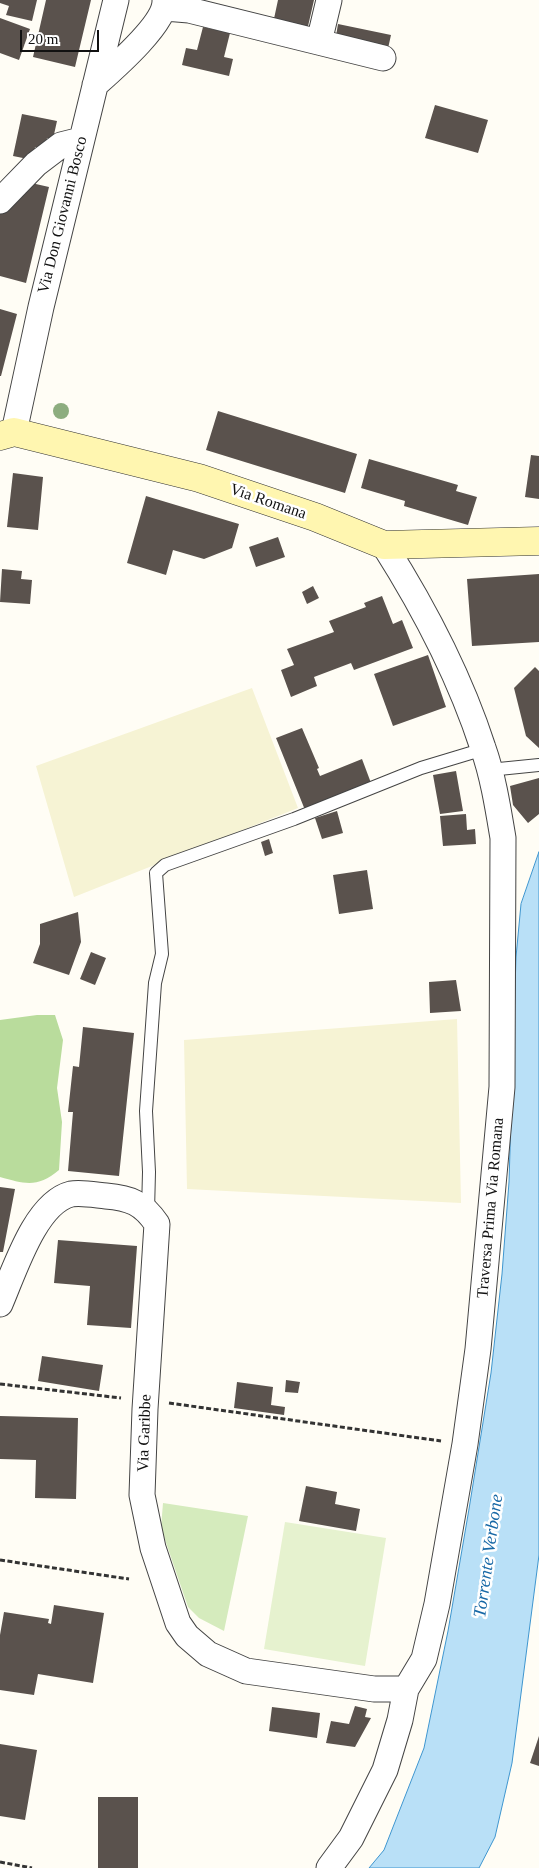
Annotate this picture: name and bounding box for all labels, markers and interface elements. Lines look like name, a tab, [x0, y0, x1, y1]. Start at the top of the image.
scale bar	[22, 20, 101, 52]
text: 20 m	[28, 31, 58, 47]
street label: Via Don Giovanni Bosco	[34, 134, 92, 296]
street label: Via Romana	[227, 480, 309, 524]
street label: Traversa Prima Via Romana	[474, 1117, 508, 1299]
street label: Via Garibbe	[134, 1394, 156, 1472]
water label: Torrente Verbone	[470, 1493, 508, 1619]

